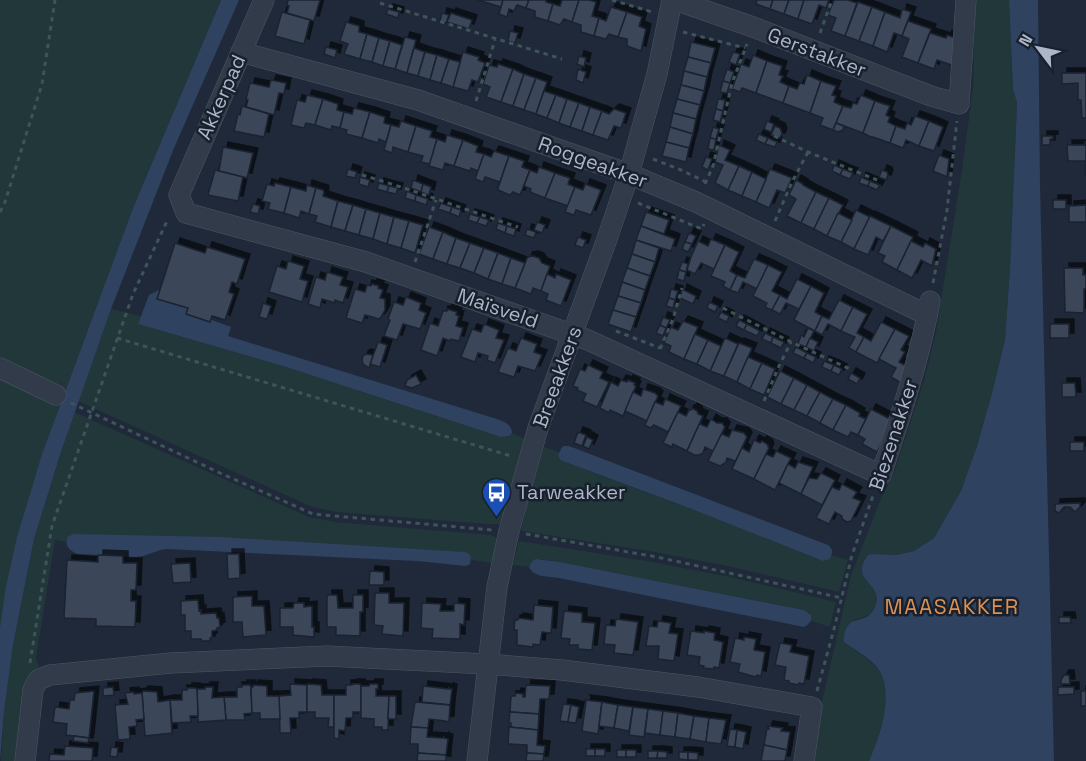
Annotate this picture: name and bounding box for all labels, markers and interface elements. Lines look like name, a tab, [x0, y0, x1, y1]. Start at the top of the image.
north arrow	[1008, 18, 1068, 78]
street label: Gerstakker	[764, 21, 870, 83]
text: N	[1014, 30, 1037, 50]
street label: Akkerpad	[191, 51, 251, 143]
street label: Roggeakker	[535, 130, 651, 194]
street label: Maïsveld	[454, 282, 542, 334]
street label: Breeakkers	[527, 323, 587, 431]
street label: Biezenakker	[863, 376, 923, 494]
bus stop icon: Tarweakker	[480, 476, 512, 518]
place label: Tarweakker	[517, 479, 626, 505]
district label: MAASAKKER	[885, 593, 1019, 620]

